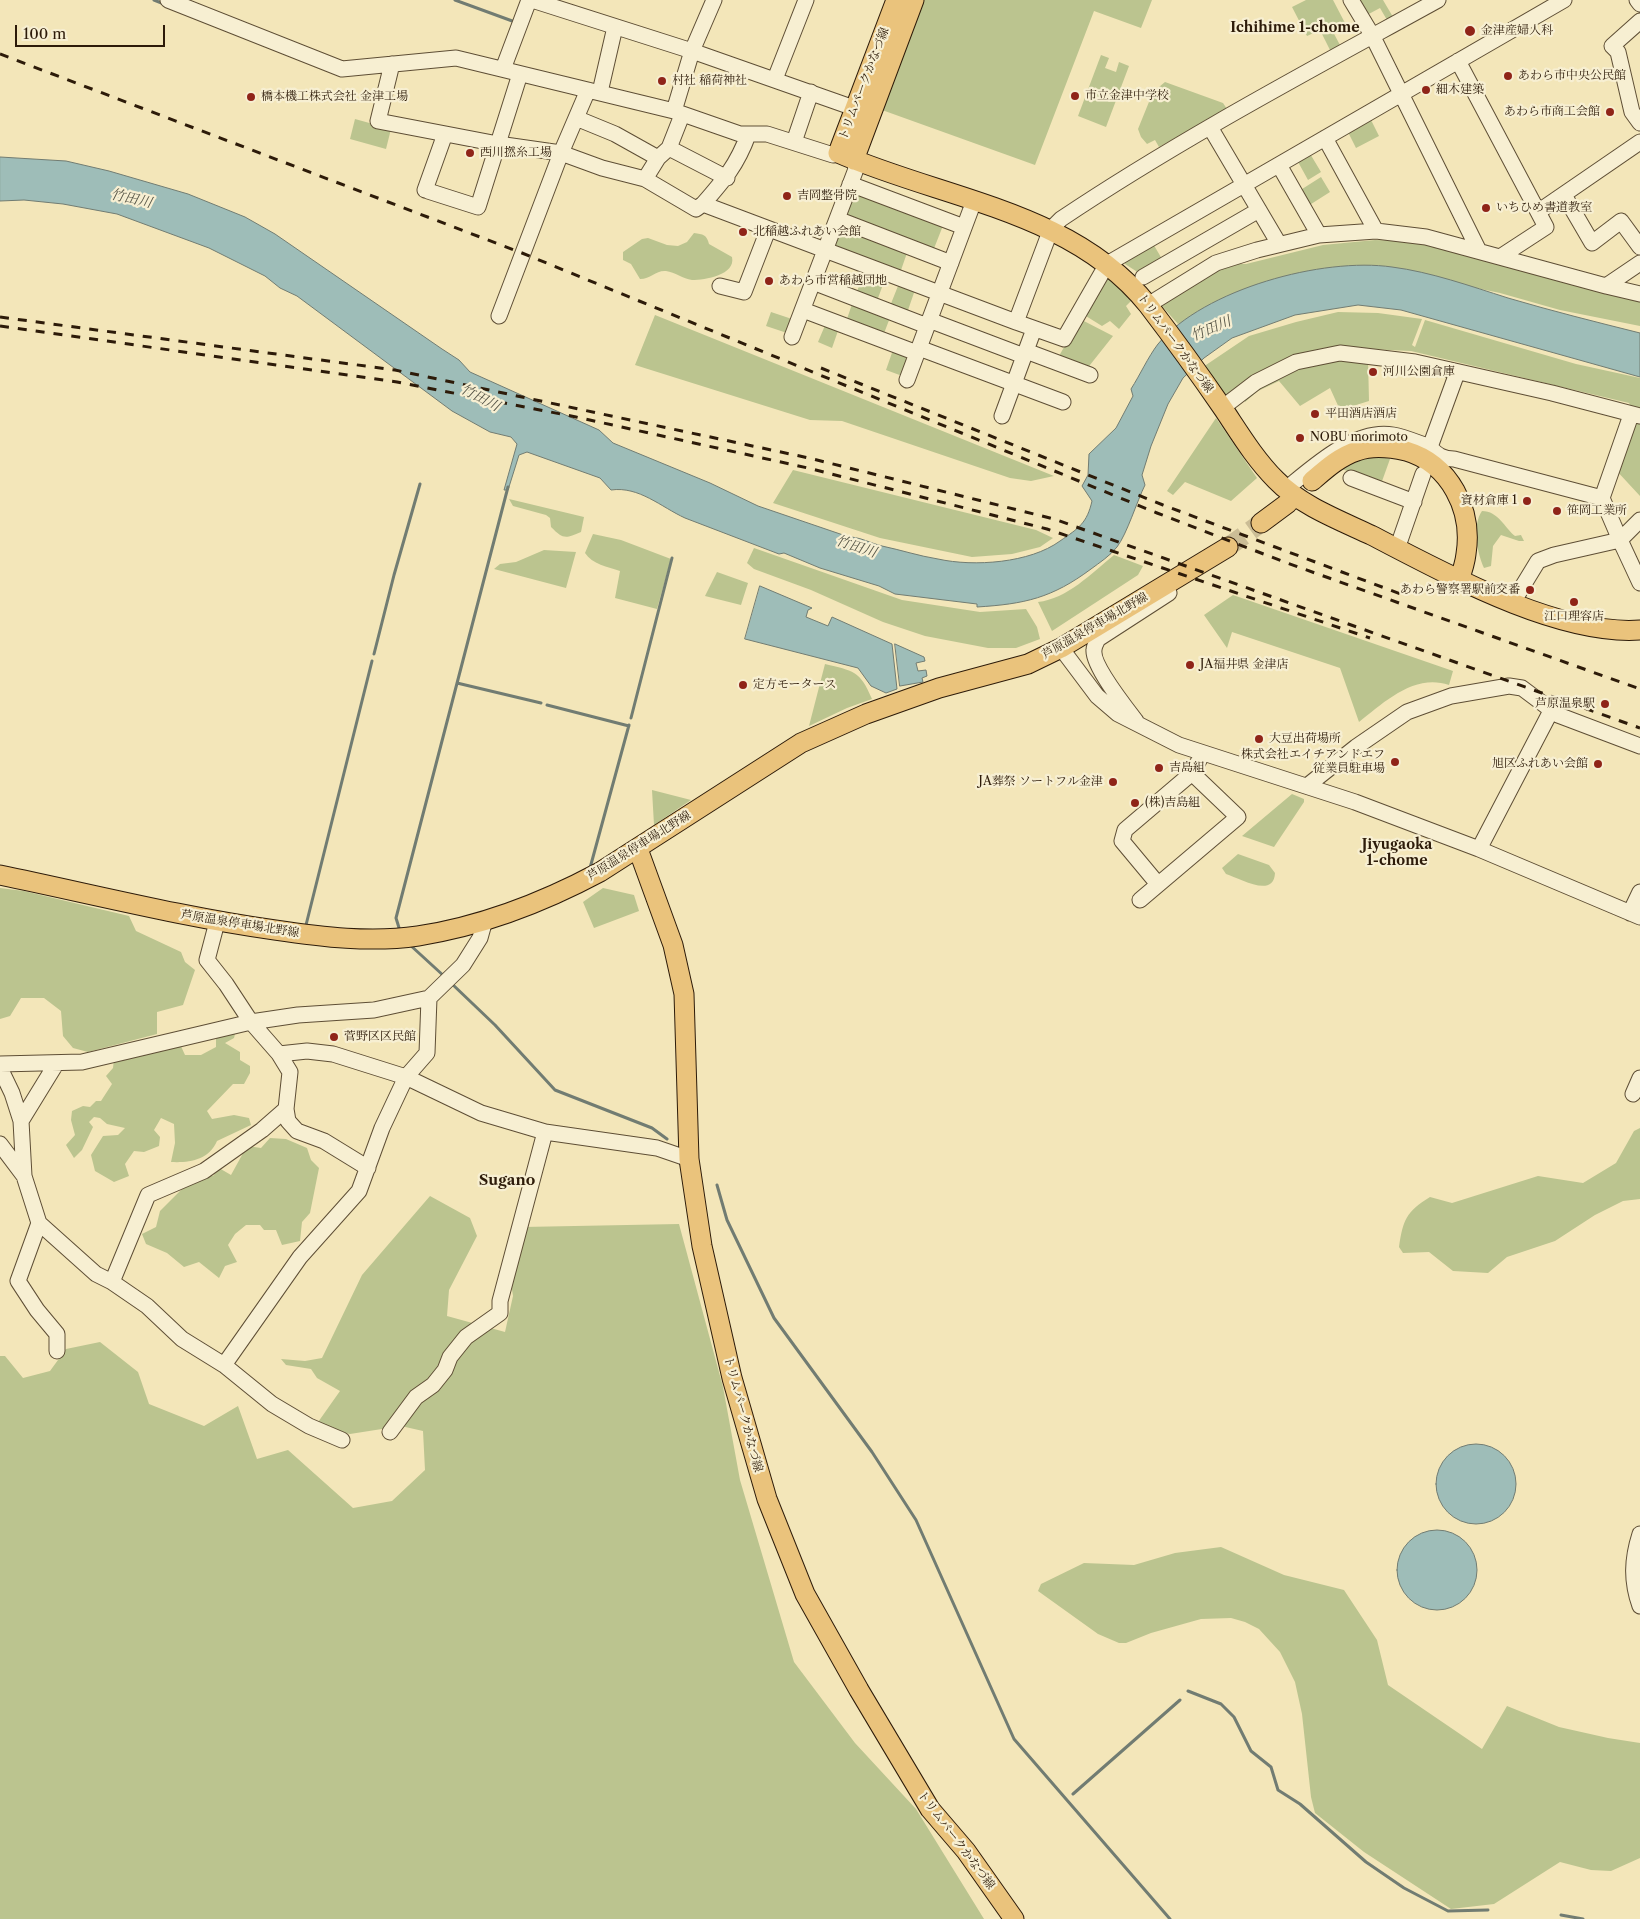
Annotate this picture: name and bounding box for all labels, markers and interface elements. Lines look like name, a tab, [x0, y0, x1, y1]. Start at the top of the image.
scale bar	[18, 15, 168, 47]
district label: Ichihime 1-chome	[1230, 20, 1360, 36]
text: 100 m	[23, 24, 66, 43]
marker: 金津産婦人科	[1463, 24, 1477, 38]
place label: 金津産婦人科	[1481, 24, 1553, 38]
street label: トリムパークかなづ線	[836, 25, 892, 143]
place label: あわら市中央公民館	[1518, 69, 1626, 83]
marker: あわら市中央公民館	[1502, 70, 1514, 82]
place label: 村社 稲荷神社	[672, 74, 747, 88]
marker: 村社 稲荷神社	[656, 75, 668, 87]
place label: 細木建築	[1436, 83, 1484, 97]
marker: 細木建築	[1420, 84, 1432, 96]
place label: 市立金津中学校	[1085, 89, 1169, 103]
place label: 橋本機工株式会社 金津工場	[261, 90, 408, 104]
marker: 市立金津中学校	[1069, 90, 1081, 102]
marker: 橋本機工株式会社 金津工場	[245, 91, 257, 103]
place label: あわら市商工会館	[1504, 105, 1600, 119]
marker: あわら市商工会館	[1604, 106, 1616, 118]
place label: 西川撚糸工場	[480, 146, 552, 160]
marker: 西川撚糸工場	[464, 147, 476, 159]
water label: 竹田川	[109, 186, 153, 212]
place label: 吉岡整骨院	[797, 189, 857, 203]
marker: 吉岡整骨院	[781, 190, 793, 202]
place label: いちひめ書道教室	[1496, 201, 1592, 215]
marker: いちひめ書道教室	[1480, 202, 1492, 214]
place label: 北稲越ふれあい会館	[753, 225, 861, 239]
marker: 北稲越ふれあい会館	[737, 226, 749, 238]
place label: あわら市営稲越団地	[779, 274, 887, 288]
marker: あわら市営稲越団地	[763, 275, 775, 287]
street label: トリムパークかなづ線	[1134, 290, 1216, 396]
water label: 竹田川	[1188, 313, 1234, 345]
place label: 河川公園倉庫	[1383, 365, 1455, 379]
marker: 河川公園倉庫	[1367, 366, 1379, 378]
water label: 竹田川	[458, 381, 502, 415]
place label: 平田酒店酒店	[1325, 407, 1397, 421]
marker: 平田酒店酒店	[1309, 408, 1321, 420]
place label: NOBU morimoto	[1310, 431, 1408, 445]
marker: NOBU morimoto	[1294, 432, 1306, 444]
place label: 資材倉庫 1	[1461, 494, 1517, 508]
marker: 資材倉庫 1	[1521, 495, 1533, 507]
place label: 笹岡工業所	[1567, 504, 1627, 518]
marker: 笹岡工業所	[1551, 505, 1563, 517]
water label: 竹田川	[833, 533, 879, 561]
place label: あわら警察署駅前交番	[1400, 583, 1520, 597]
marker: あわら警察署駅前交番	[1524, 584, 1536, 596]
street label: 芦原温泉停車場北野線	[1039, 590, 1151, 662]
marker: 江口理容店	[1568, 596, 1580, 608]
place label: 江口理容店	[1544, 610, 1604, 624]
place label: JA福井県 金津店	[1200, 658, 1288, 672]
marker: JA福井県 金津店	[1184, 659, 1196, 671]
place label: 定方モータース	[753, 678, 837, 692]
marker: 定方モータース	[737, 679, 749, 691]
place label: 芦原温泉駅	[1535, 697, 1595, 711]
marker: 芦原温泉駅	[1599, 698, 1611, 710]
place label: 大豆出荷場所	[1269, 732, 1341, 746]
marker: 大豆出荷場所	[1253, 733, 1265, 745]
place label: 株式会社エイチアンドエフ 従業員駐車場	[1241, 748, 1385, 776]
marker: 株式会社エイチアンドエフ 従業員駐車場	[1389, 756, 1401, 768]
place label: 旭区ふれあい会館	[1492, 757, 1588, 771]
marker: 旭区ふれあい会館	[1592, 758, 1604, 770]
place label: 吉島組	[1169, 761, 1205, 775]
marker: 吉島組	[1153, 762, 1165, 774]
place label: JA葬祭 ソートフル金津	[979, 775, 1103, 789]
marker: JA葬祭 ソートフル金津	[1107, 776, 1119, 788]
place label: (株)吉島組	[1145, 796, 1200, 810]
marker: (株)吉島組	[1129, 797, 1141, 809]
street label: 芦原温泉停車場北野線	[584, 808, 694, 884]
district label: Jiyugaoka 1-chome	[1362, 837, 1432, 870]
street label: 芦原温泉停車場北野線	[180, 908, 300, 940]
place label: 菅野区区民館	[344, 1030, 416, 1044]
marker: 菅野区区民館	[328, 1031, 340, 1043]
district label: Sugano	[479, 1172, 535, 1190]
street label: トリムパークかなづ線	[721, 1354, 765, 1474]
street label: トリムパークかなづ線	[914, 1788, 998, 1892]

